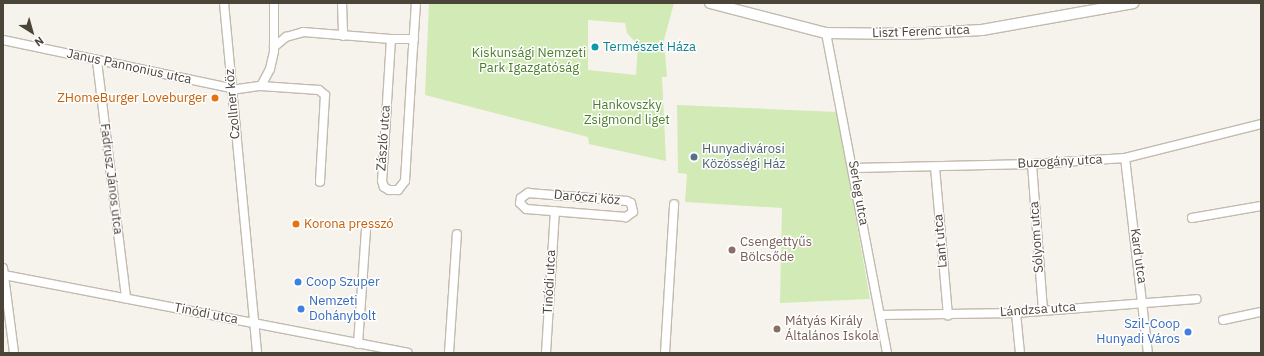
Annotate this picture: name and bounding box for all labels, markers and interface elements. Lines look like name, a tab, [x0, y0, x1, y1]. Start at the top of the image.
north arrow	[12, 12, 52, 52]
street label: Liszt Ferenc utca	[872, 22, 970, 42]
text: N	[32, 34, 47, 50]
place label: Természet Háza	[603, 39, 696, 55]
marker: Természet Háza	[590, 42, 600, 52]
street label: Janus Pannonius utca	[65, 46, 193, 88]
park label: Kiskunsági Nemzeti Park Igazgatóság	[472, 46, 586, 77]
street label: Czollner köz	[222, 68, 244, 140]
place label: ZHomeBurger Loveburger	[57, 90, 207, 106]
marker: ZHomeBurger Loveburger	[210, 93, 220, 103]
park label: Hankovszky Zsigmond liget	[584, 98, 670, 129]
street label: Zászló utca	[374, 105, 394, 171]
street label: Fadrusz János utca	[96, 123, 126, 235]
place label: Hunyadivárosi Közösségi Ház	[702, 142, 785, 173]
marker: Hunyadivárosi Közösségi Ház	[689, 152, 699, 162]
street label: Buzogány utca	[1017, 152, 1103, 172]
street label: Serleg utca	[845, 159, 871, 227]
street label: Daróczi köz	[553, 187, 621, 209]
street label: Sólyom utca	[1027, 201, 1047, 273]
street label: Lant utca	[931, 214, 951, 268]
place label: Korona presszó	[304, 216, 394, 232]
marker: Korona presszó	[291, 219, 301, 229]
street label: Kard utca	[1126, 227, 1150, 285]
place label: Csengettyűs Bölcsőde	[740, 235, 812, 266]
marker: Csengettyűs Bölcsőde	[727, 245, 737, 255]
street label: Tinódi utca	[541, 249, 559, 315]
place label: Coop Szuper	[306, 274, 380, 290]
marker: Coop Szuper	[293, 277, 303, 287]
place label: Nemzeti Dohánybolt	[309, 294, 376, 325]
street label: Tinódi utca	[173, 300, 239, 328]
street label: Lándzsa utca	[999, 300, 1077, 320]
marker: Nemzeti Dohánybolt	[296, 304, 306, 314]
place label: Mátyás Király Általános Iskola	[785, 314, 879, 345]
place label: Szil-Coop Hunyadi Város	[1096, 317, 1180, 348]
marker: Mátyás Király Általános Iskola	[772, 324, 782, 334]
marker: Szil-Coop Hunyadi Város	[1183, 327, 1193, 337]

